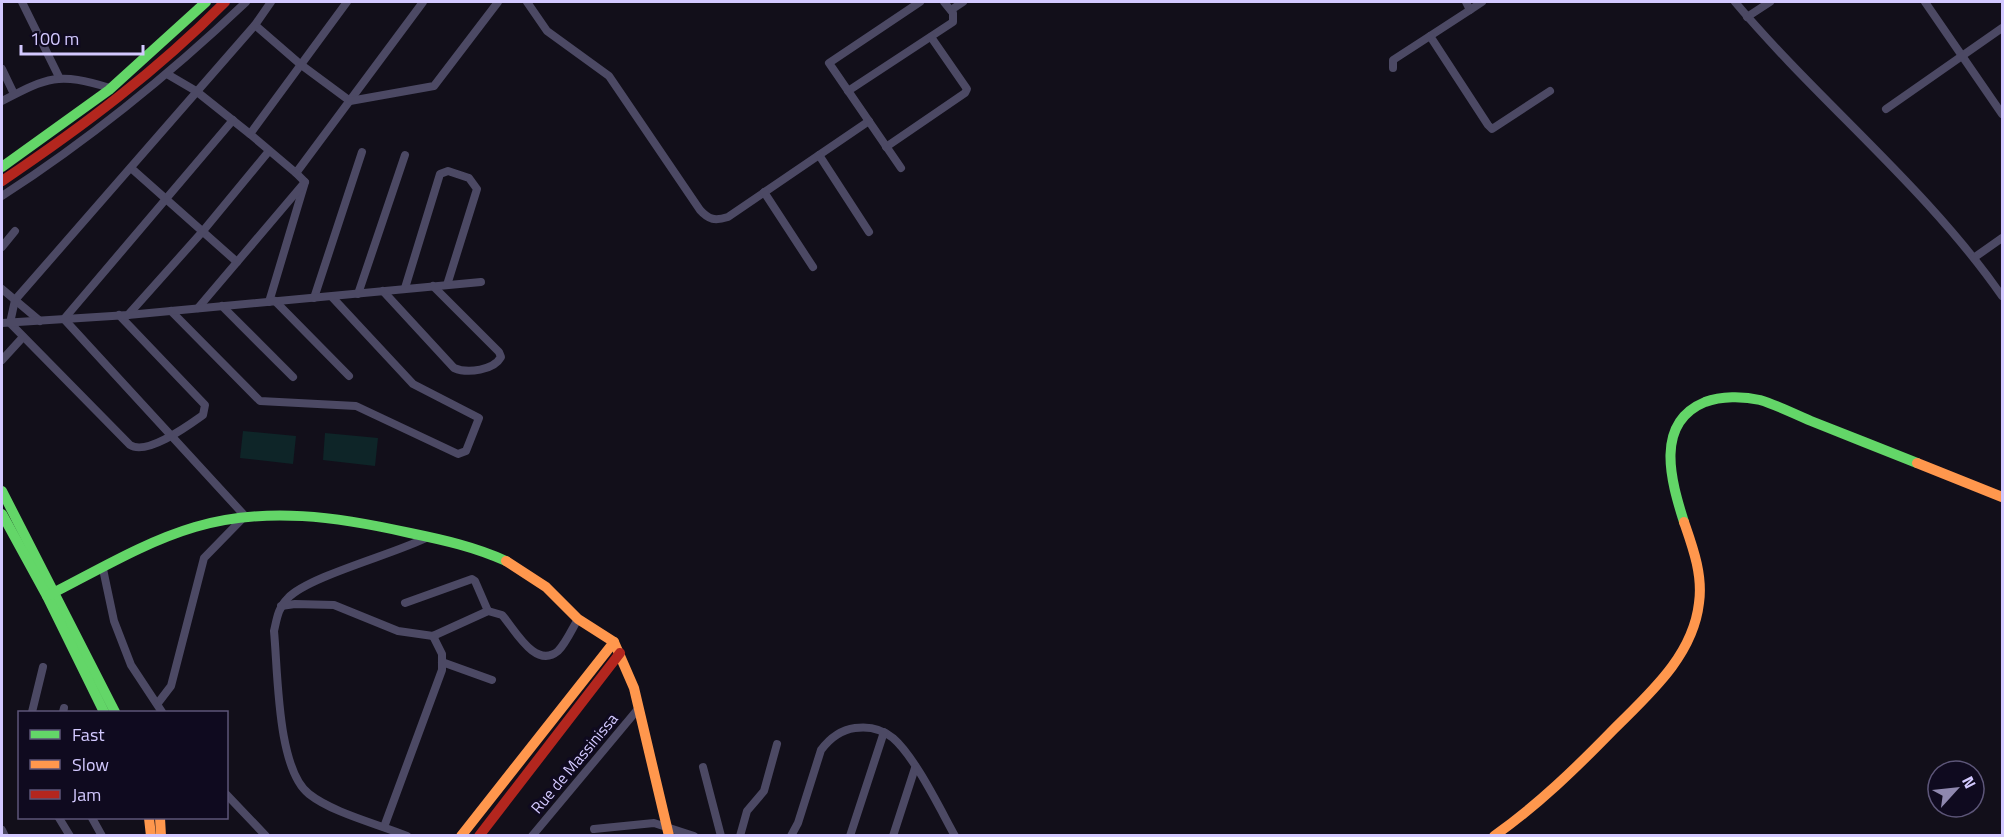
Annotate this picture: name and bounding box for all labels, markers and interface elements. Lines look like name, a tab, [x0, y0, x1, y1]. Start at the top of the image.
scale bar	[21, 18, 142, 56]
text: 100 m	[30, 25, 79, 52]
street label: Rue de Massinissa	[525, 707, 623, 819]
legend	[18, 711, 228, 819]
text: Fast	[72, 721, 105, 748]
text: Slow	[72, 751, 109, 778]
north arrow	[1926, 759, 1986, 819]
text: N	[1956, 772, 1983, 793]
text: Jam	[72, 781, 101, 808]

